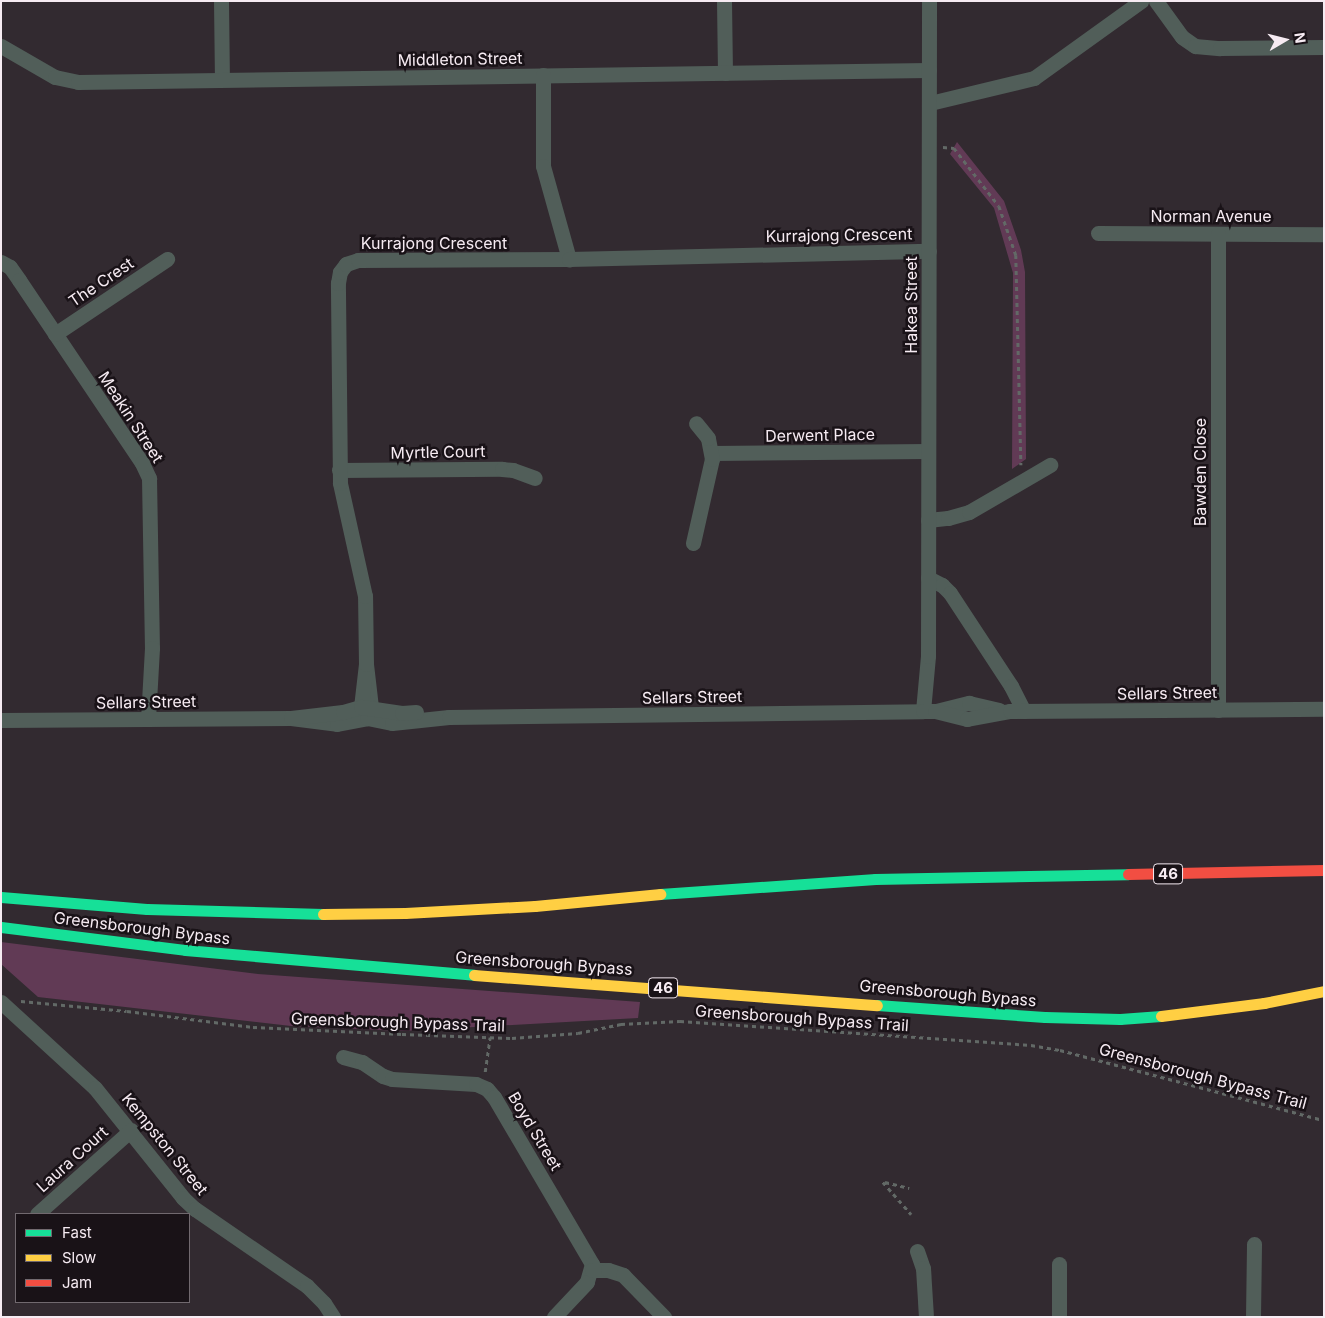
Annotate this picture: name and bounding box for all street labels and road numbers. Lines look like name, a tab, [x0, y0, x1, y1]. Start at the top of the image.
street label: Middleton Street	[397, 48, 523, 70]
street label: Norman Avenue	[1150, 206, 1272, 226]
street label: Kurrajong Crescent	[766, 224, 912, 246]
street label: Kurrajong Crescent	[361, 233, 507, 253]
street label: The Crest	[65, 253, 137, 311]
street label: Hakea Street	[901, 256, 921, 354]
street label: Meakin Street	[94, 368, 168, 466]
street label: Bawden Close	[1190, 418, 1210, 526]
street label: Derwent Place	[765, 424, 875, 446]
street label: Myrtle Court	[390, 442, 486, 462]
street label: Sellars Street	[1117, 683, 1217, 703]
street label: Sellars Street	[642, 687, 742, 707]
street label: Sellars Street	[96, 692, 196, 712]
road number: 46	[1153, 862, 1183, 886]
street label: Greensborough Bypass	[53, 908, 231, 948]
street label: Greensborough Bypass	[455, 947, 633, 979]
road number: 46	[648, 976, 678, 1000]
street label: Greensborough Bypass	[859, 976, 1037, 1010]
street label: Greensborough Bypass Trail	[694, 1001, 910, 1035]
street label: Greensborough Bypass Trail	[291, 1009, 505, 1035]
street label: Greensborough Bypass Trail	[1097, 1039, 1309, 1113]
street label: Boyd Street	[504, 1088, 566, 1174]
street label: Kempston Street	[118, 1089, 212, 1199]
street label: Laura Court	[32, 1122, 112, 1196]

